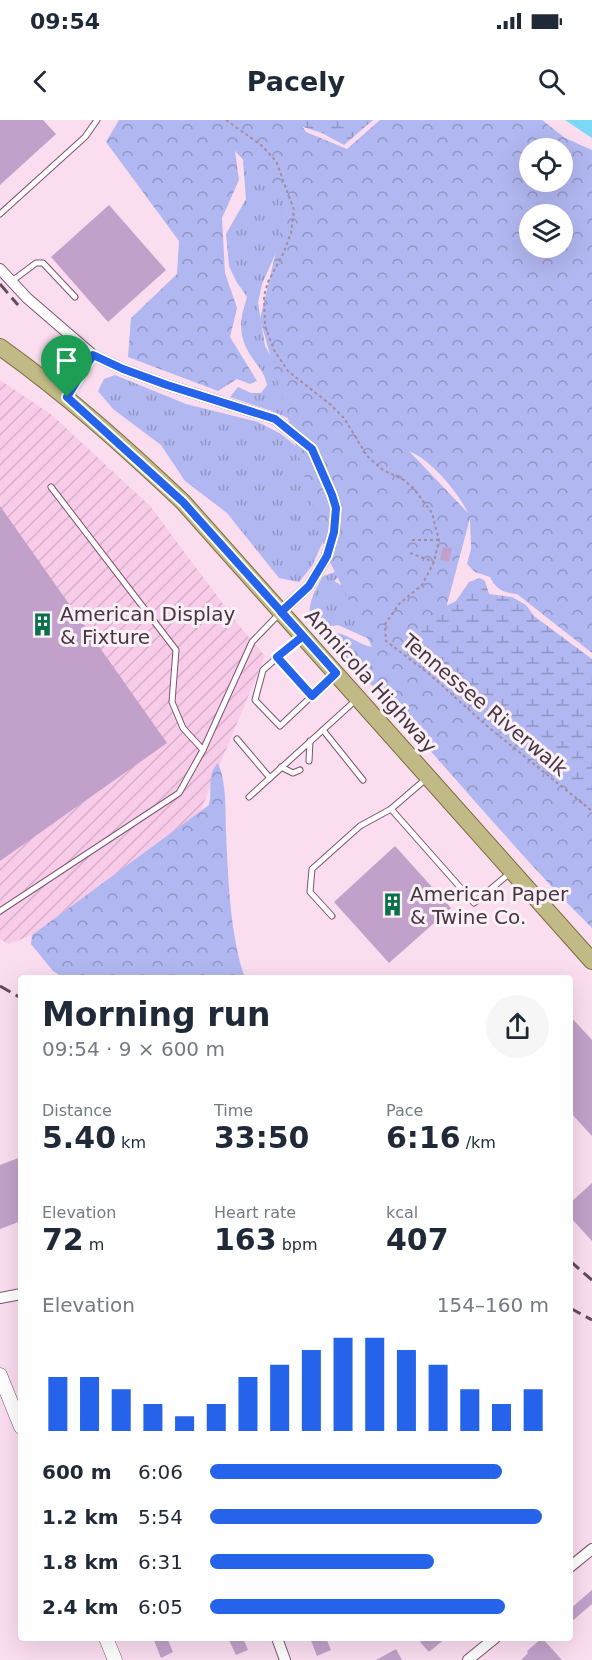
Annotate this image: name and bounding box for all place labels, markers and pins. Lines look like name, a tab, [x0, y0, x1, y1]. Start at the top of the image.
pin	[41, 335, 92, 397]
place label: American Display & Fixture	[60, 602, 235, 649]
building icon: American Display & Fixture	[29, 612, 55, 638]
place label: American Paper & Twine Co.	[410, 882, 569, 929]
building icon: American Paper & Twine Co.	[379, 892, 405, 918]

